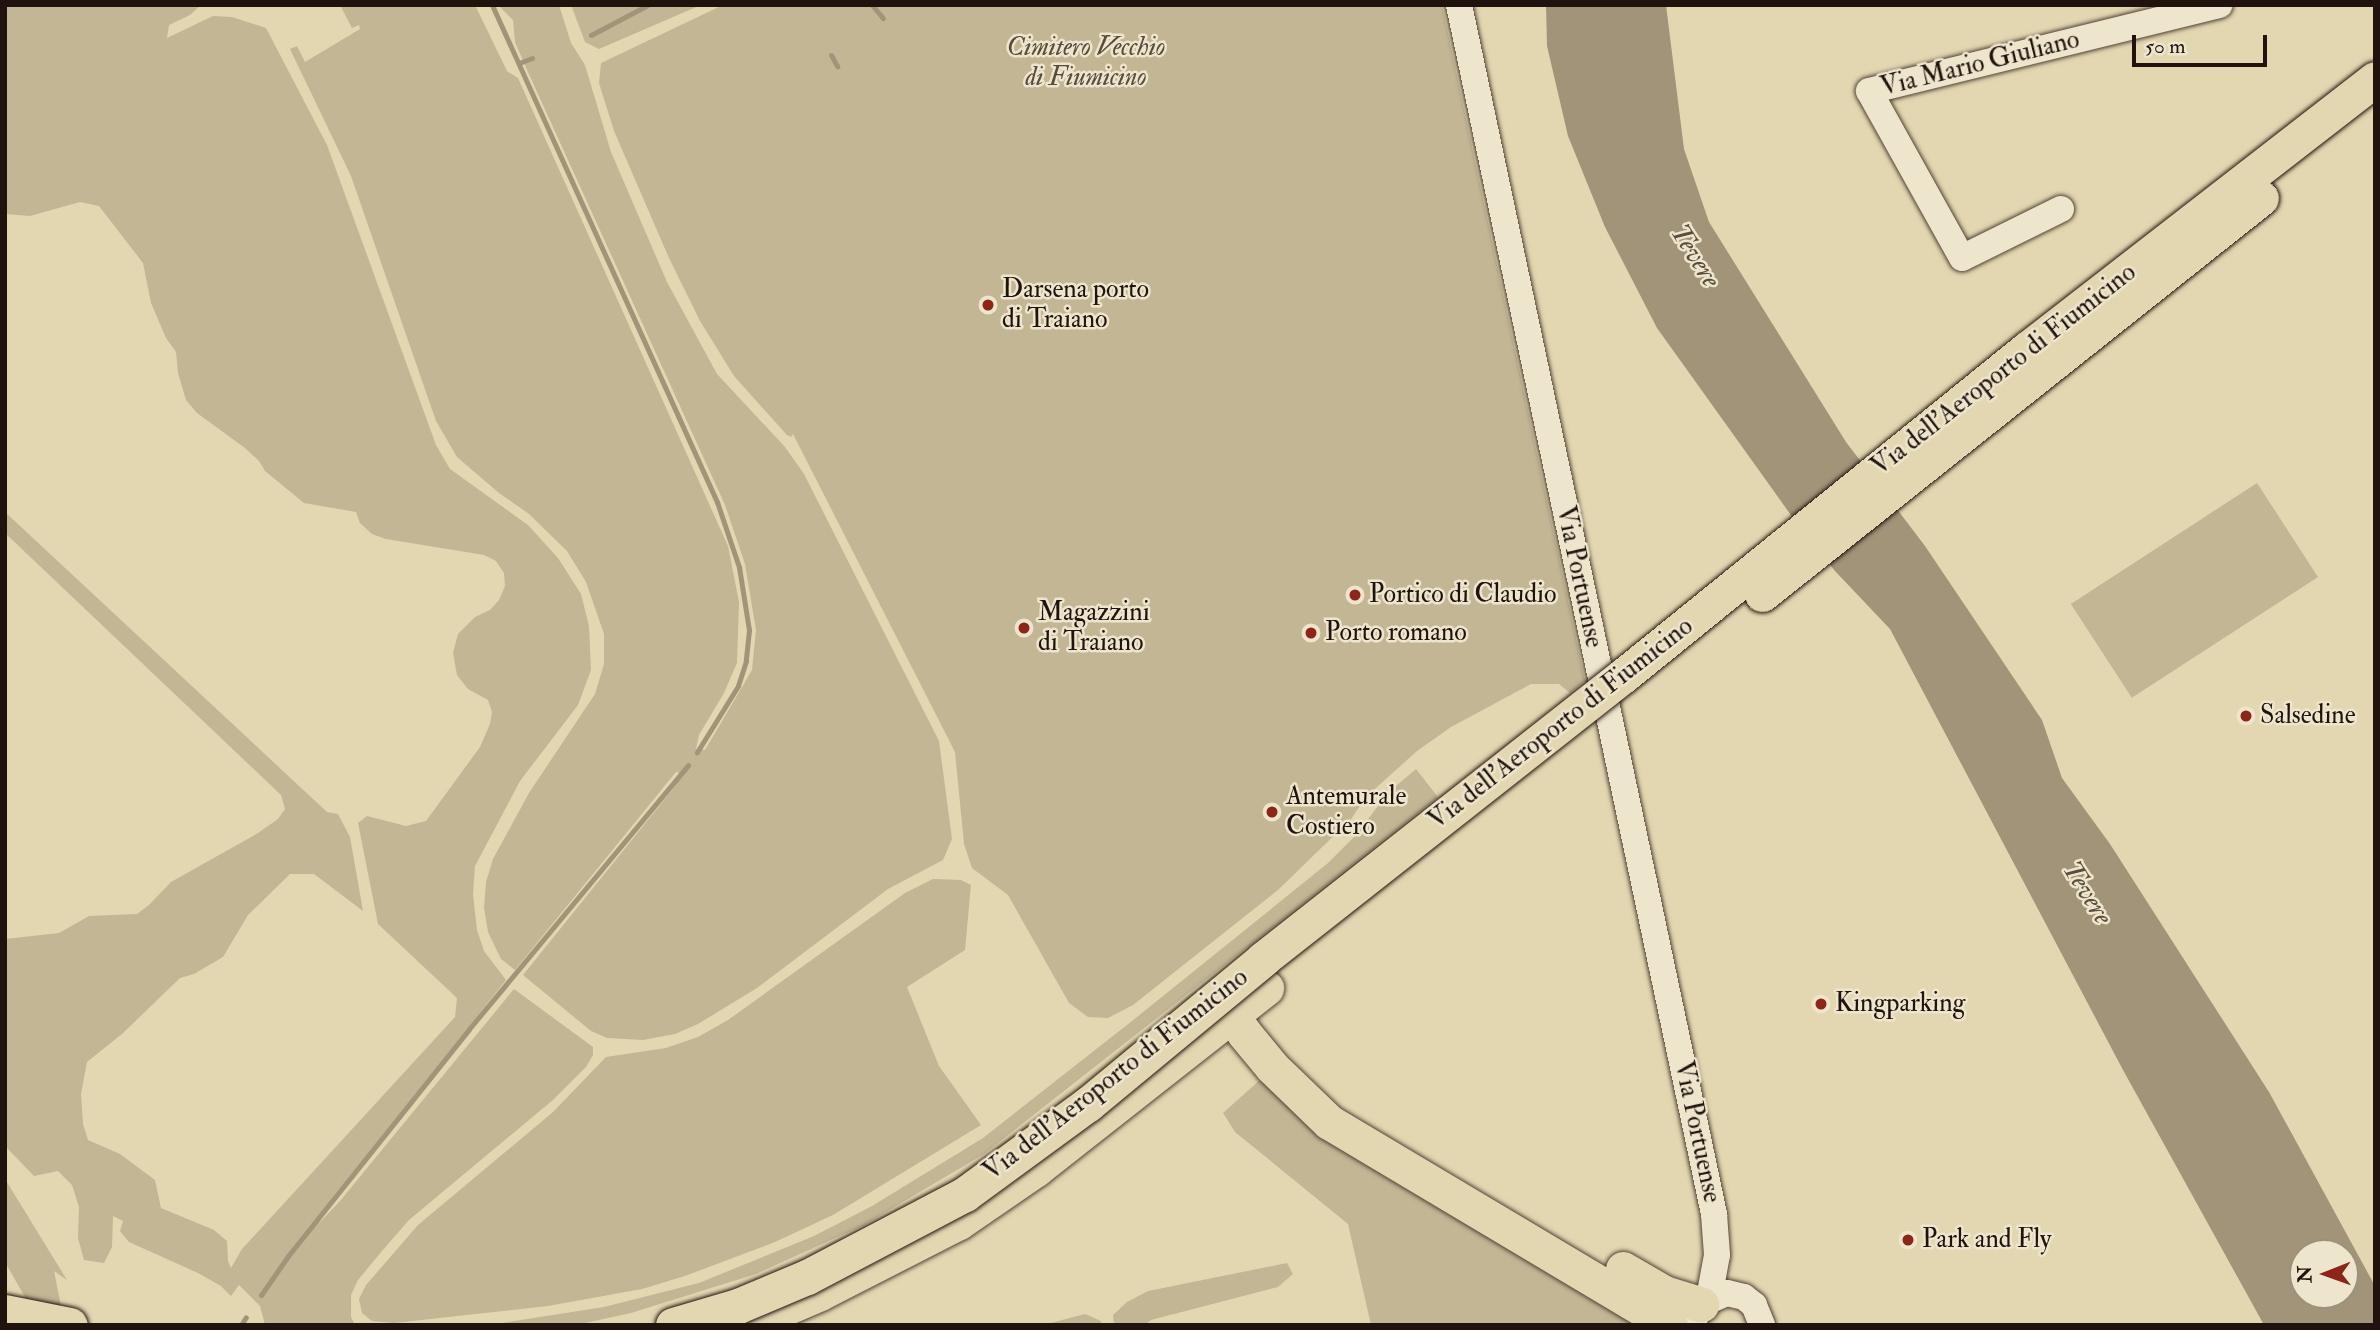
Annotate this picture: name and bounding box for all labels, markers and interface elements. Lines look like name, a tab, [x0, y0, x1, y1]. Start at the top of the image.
scale bar	[2135, 21, 2270, 65]
street label: Via Mario Giuliano	[1877, 24, 2083, 104]
park label: Cimitero Vecchio di Fiumicino	[1007, 32, 1165, 94]
text: 50 m	[2145, 33, 2186, 60]
water label: Tevere	[1663, 218, 1727, 294]
street label: Via dell'Aeroporto di Fiumicino	[1866, 257, 2142, 483]
place label: Darsena porto di Traiano	[1002, 274, 1149, 336]
marker: Darsena porto di Traiano	[980, 297, 996, 313]
street label: Via Portuense	[1549, 503, 1609, 651]
place label: Portico di Claudio	[1369, 579, 1556, 611]
marker: Portico di Claudio	[1347, 587, 1363, 603]
place label: Magazzini di Traiano	[1038, 597, 1150, 658]
street label: Via dell'Aeroporto di Fiumicino	[1423, 611, 1699, 837]
place label: Porto romano	[1325, 617, 1467, 649]
marker: Magazzini di Traiano	[1016, 620, 1032, 636]
marker: Porto romano	[1303, 625, 1319, 641]
place label: Salsedine	[2260, 700, 2356, 732]
marker: Salsedine	[2238, 708, 2254, 724]
place label: Antemurale Costiero	[1286, 781, 1406, 842]
marker: Antemurale Costiero	[1264, 804, 1280, 820]
water label: Tevere	[2055, 855, 2119, 931]
street label: Via dell'Aeroporto di Fiumicino	[978, 962, 1254, 1188]
place label: Kingparking	[1835, 988, 1965, 1020]
marker: Kingparking	[1813, 996, 1829, 1012]
street label: Via Portuense	[1667, 1058, 1727, 1206]
place label: Park and Fly	[1922, 1224, 2051, 1256]
marker: Park and Fly	[1900, 1232, 1916, 1248]
north arrow	[2289, 1239, 2359, 1309]
text: N	[2293, 1266, 2317, 1283]

